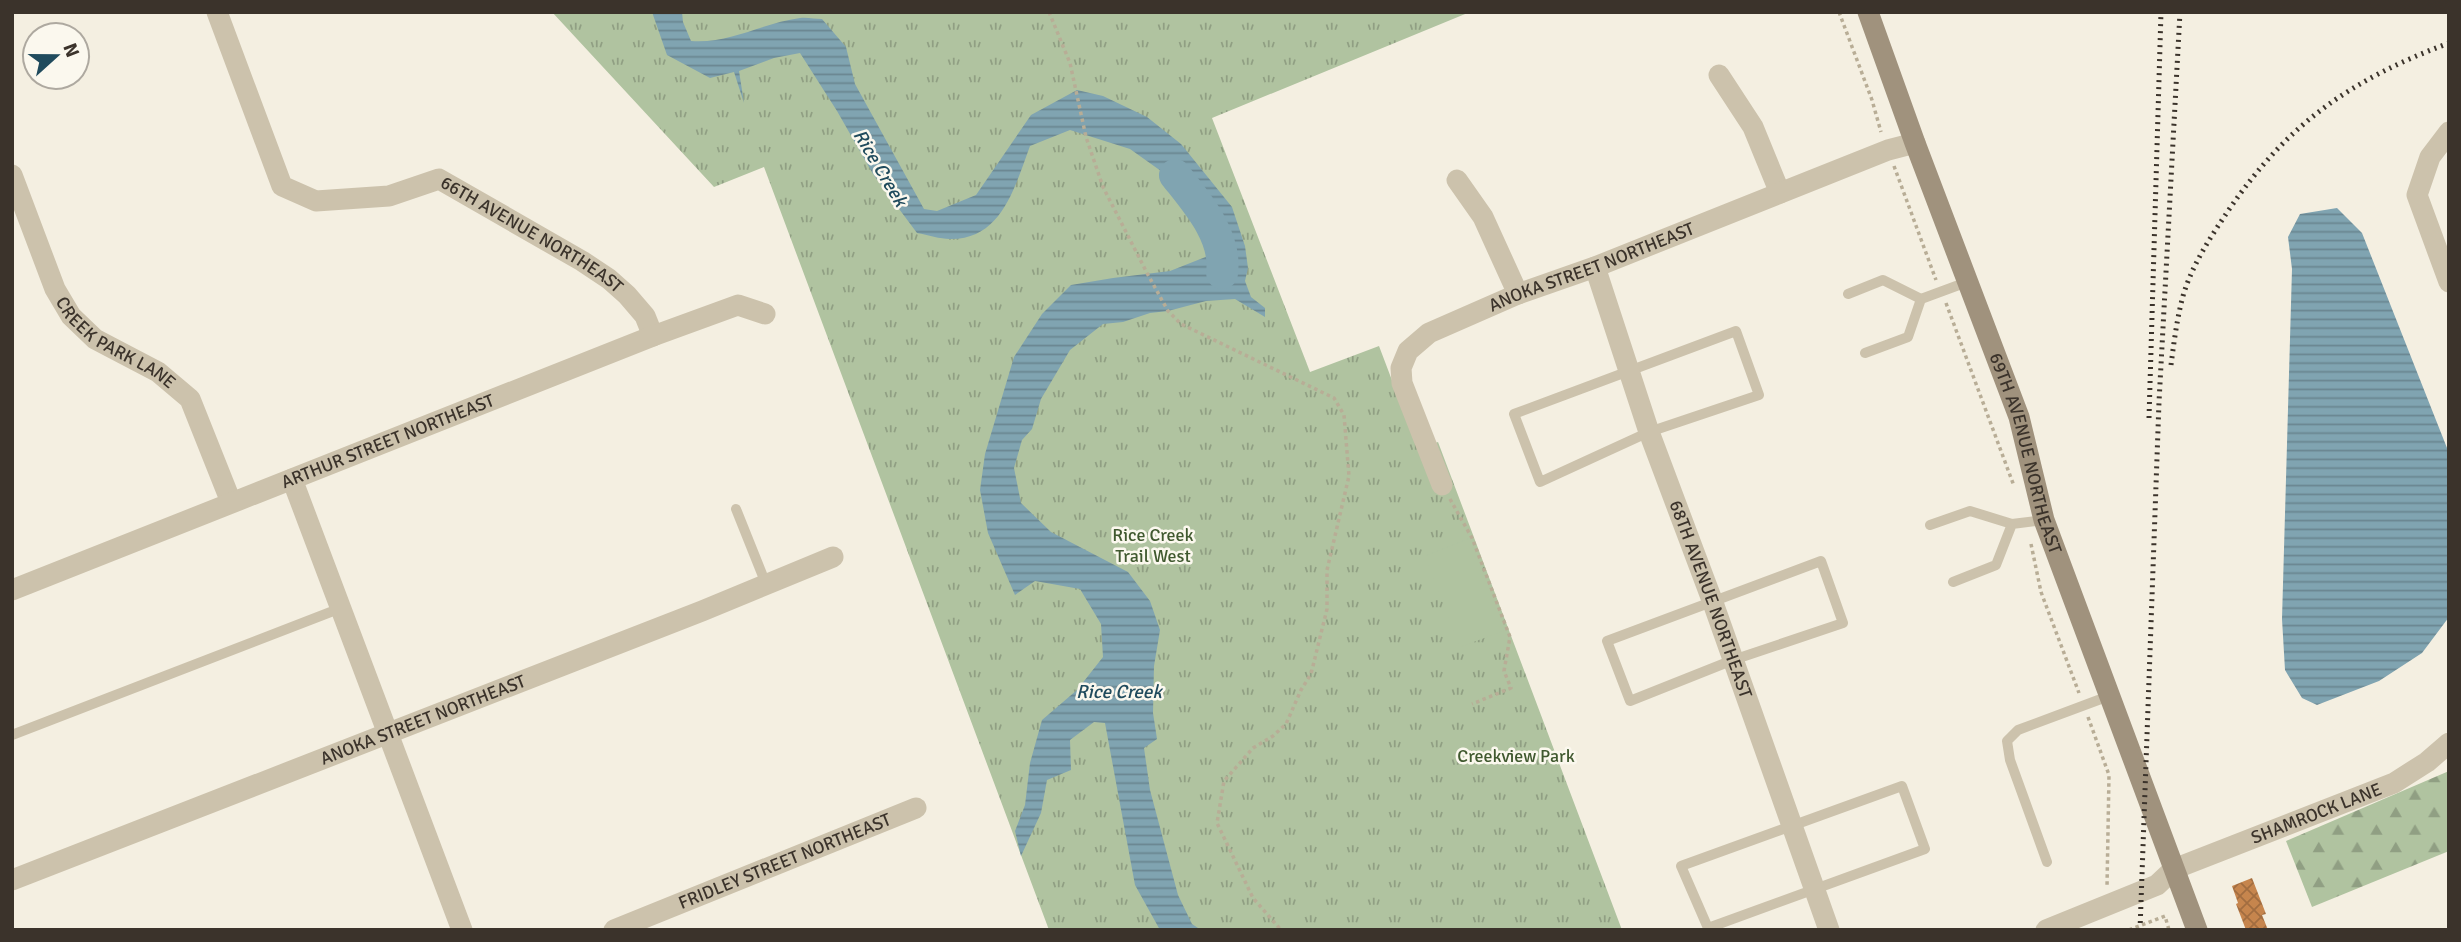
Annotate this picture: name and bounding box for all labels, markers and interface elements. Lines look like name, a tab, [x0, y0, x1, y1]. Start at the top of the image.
north arrow	[21, 21, 91, 91]
text: N	[57, 40, 85, 61]
water label: Rice Creek	[848, 125, 913, 212]
street label: 66TH AVENUE NORTHEAST	[437, 171, 628, 297]
street label: ANOKA STREET NORTHEAST	[1485, 217, 1698, 317]
street label: CREEK PARK LANE	[51, 293, 180, 393]
street label: 69TH AVENUE NORTHEAST	[1985, 350, 2067, 557]
street label: ARTHUR STREET NORTHEAST	[278, 389, 497, 493]
street label: 68TH AVENUE NORTHEAST	[1665, 497, 1757, 701]
park label: Rice Creek Trail West	[1112, 524, 1194, 567]
street label: ANOKA STREET NORTHEAST	[317, 670, 529, 770]
water label: Rice Creek	[1076, 680, 1163, 704]
park label: Creekview Park	[1457, 745, 1575, 767]
street label: SHAMROCK LANE	[2248, 778, 2385, 849]
street label: FRIDLEY STREET NORTHEAST	[675, 808, 894, 914]

